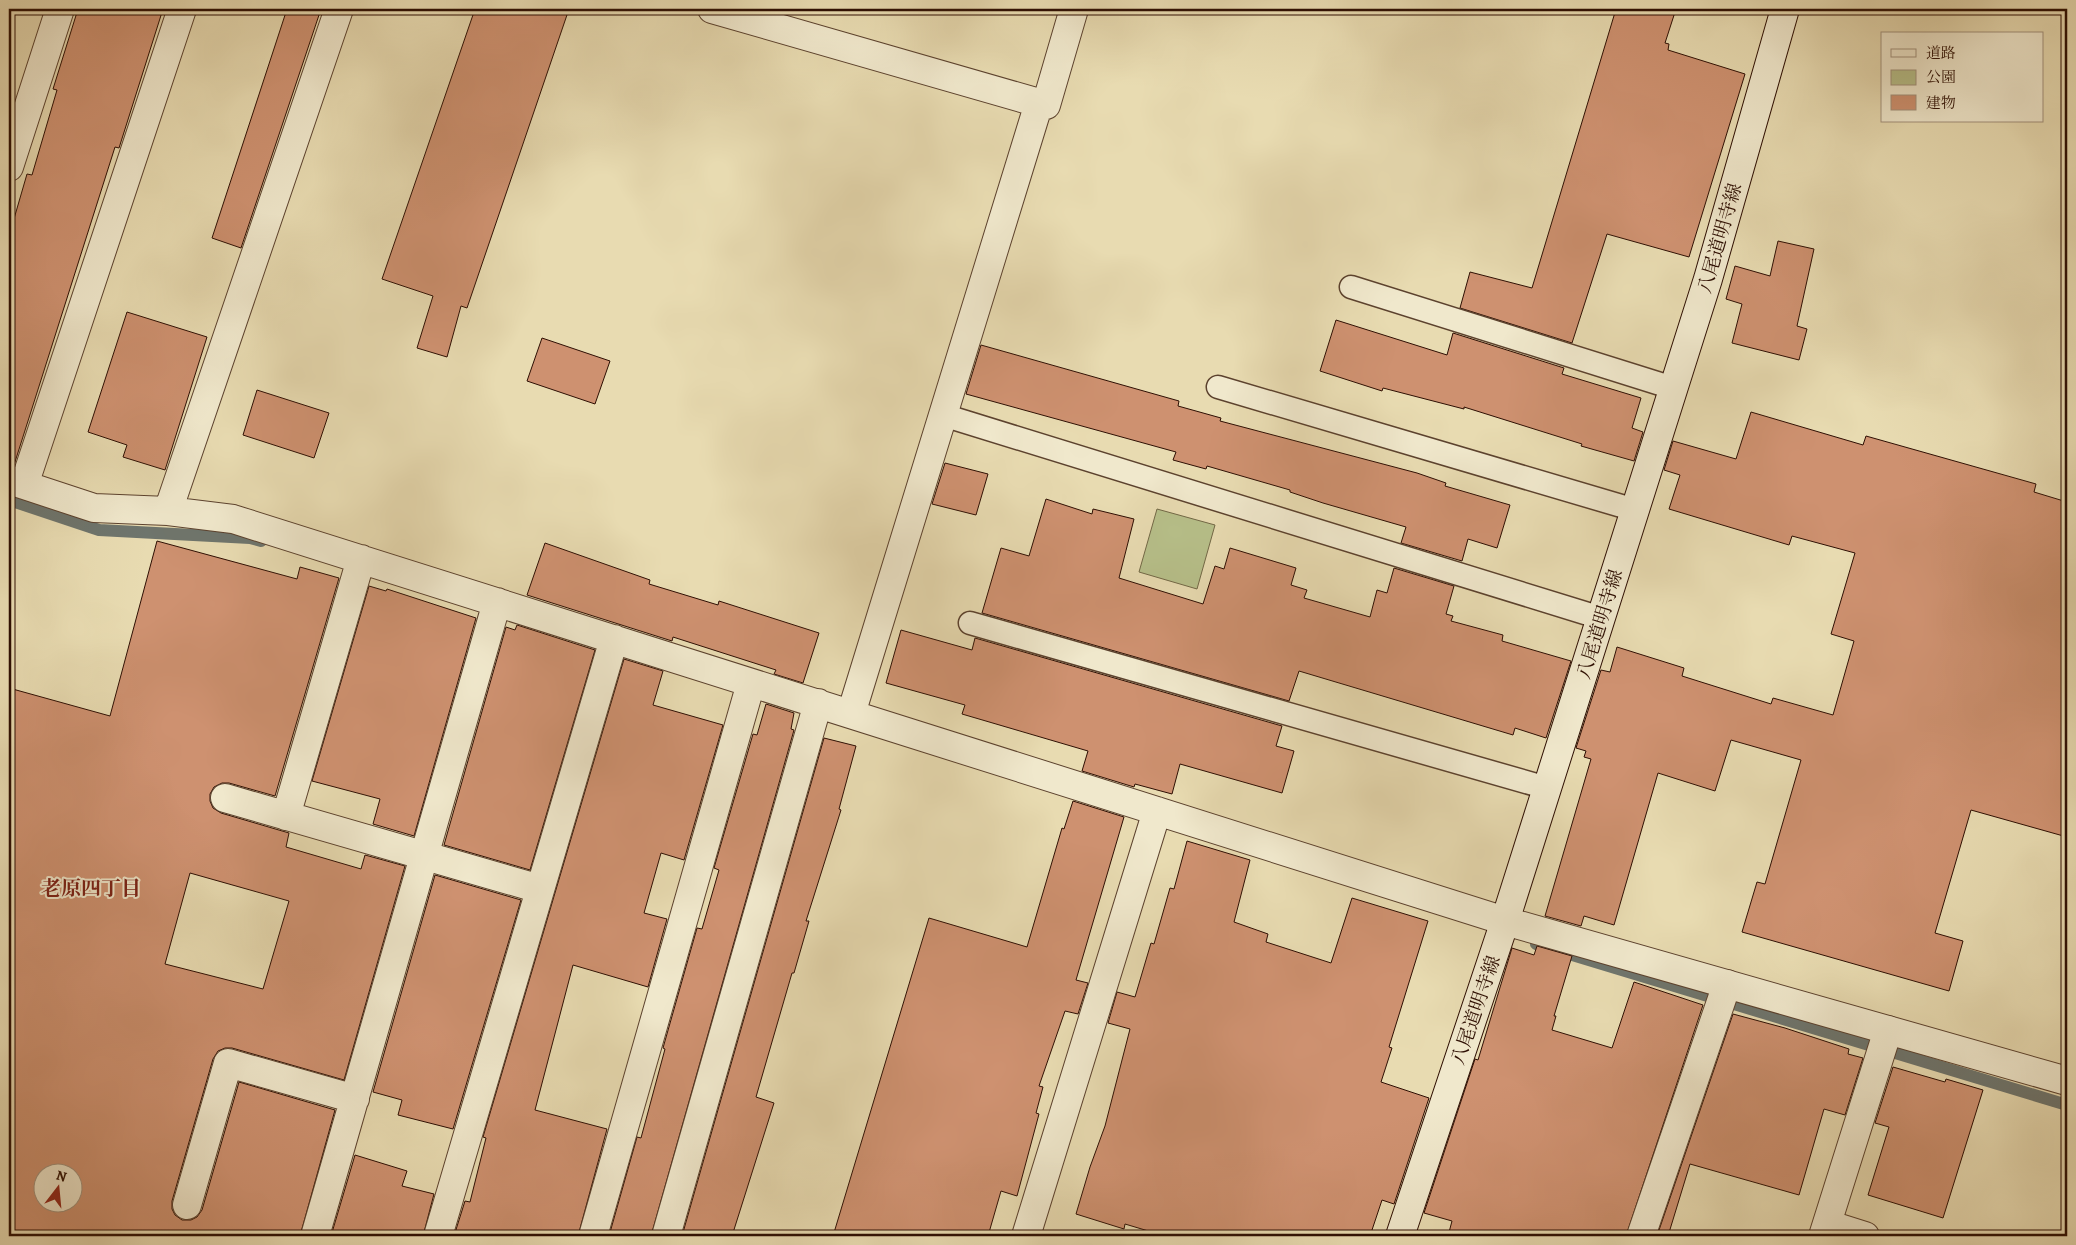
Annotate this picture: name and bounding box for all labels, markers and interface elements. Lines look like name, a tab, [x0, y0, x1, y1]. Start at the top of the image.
legend	[1881, 32, 2044, 122]
text: 道路	[1926, 43, 1956, 63]
text: 公園	[1926, 67, 1956, 87]
text: 建物	[1926, 93, 1956, 113]
street label: 八尾道明寺線	[1692, 180, 1748, 297]
street label: 八尾道明寺線	[1571, 566, 1629, 683]
district label: 老原四丁目	[41, 875, 141, 902]
street label: 八尾道明寺線	[1445, 952, 1507, 1068]
north arrow	[32, 1162, 82, 1212]
text: N	[54, 1165, 69, 1187]

